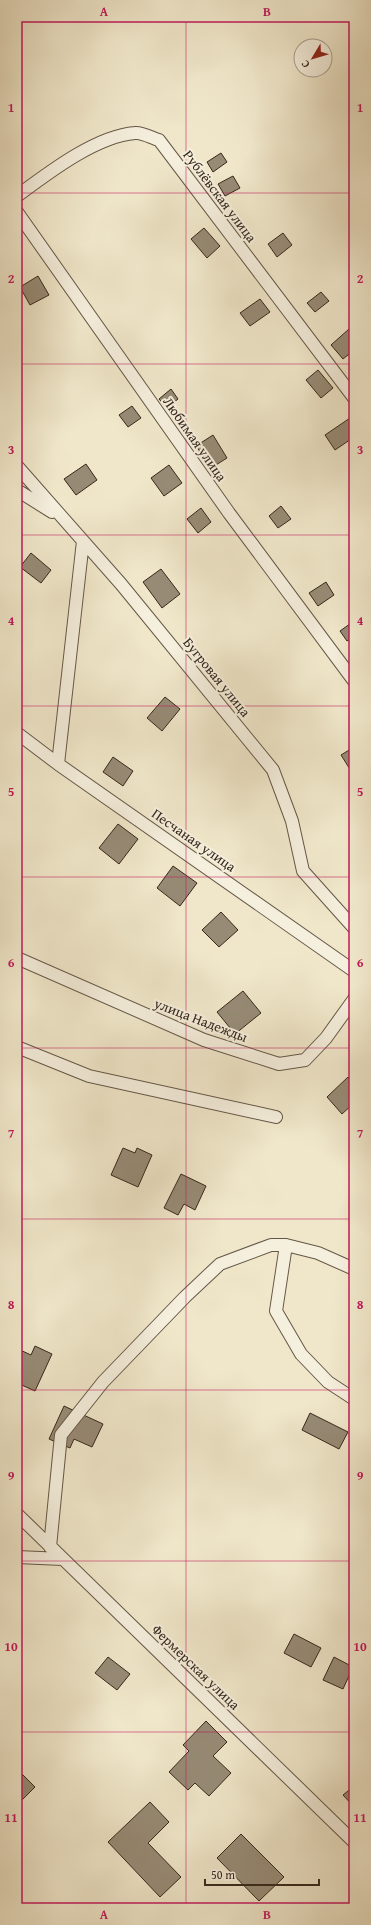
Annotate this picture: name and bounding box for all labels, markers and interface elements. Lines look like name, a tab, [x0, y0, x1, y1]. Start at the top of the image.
text: A	[100, 2, 109, 21]
text: B	[263, 2, 271, 21]
north arrow	[293, 38, 333, 78]
text: С	[297, 57, 313, 72]
text: 1	[8, 98, 14, 117]
text: 1	[357, 98, 363, 117]
street label: Рублёвская улица	[179, 146, 262, 247]
text: 2	[8, 269, 15, 288]
text: 2	[357, 269, 364, 288]
street label: Любимая улица	[158, 393, 232, 486]
text: 3	[8, 440, 14, 459]
text: 3	[357, 440, 363, 459]
text: 4	[8, 611, 15, 630]
text: 4	[357, 611, 364, 630]
street label: Бугровая улица	[179, 633, 256, 721]
text: 5	[8, 782, 15, 801]
text: 5	[357, 782, 364, 801]
street label: Песчаная улица	[148, 803, 240, 877]
text: 6	[8, 953, 15, 972]
text: 6	[357, 953, 364, 972]
street label: улица Надежды	[150, 993, 251, 1047]
text: 7	[8, 1124, 15, 1143]
text: 7	[357, 1124, 364, 1143]
text: 8	[8, 1295, 15, 1314]
text: 8	[357, 1295, 364, 1314]
text: 9	[8, 1466, 15, 1485]
text: 9	[357, 1466, 364, 1485]
street label: Фермерская улица	[148, 1620, 245, 1715]
text: 10	[4, 1637, 18, 1656]
text: 10	[353, 1637, 367, 1656]
text: 11	[4, 1808, 18, 1827]
text: 11	[353, 1808, 367, 1827]
scale bar	[205, 1861, 319, 1887]
text: 50 m	[211, 1866, 235, 1883]
text: A	[100, 1905, 109, 1924]
text: B	[263, 1905, 271, 1924]

